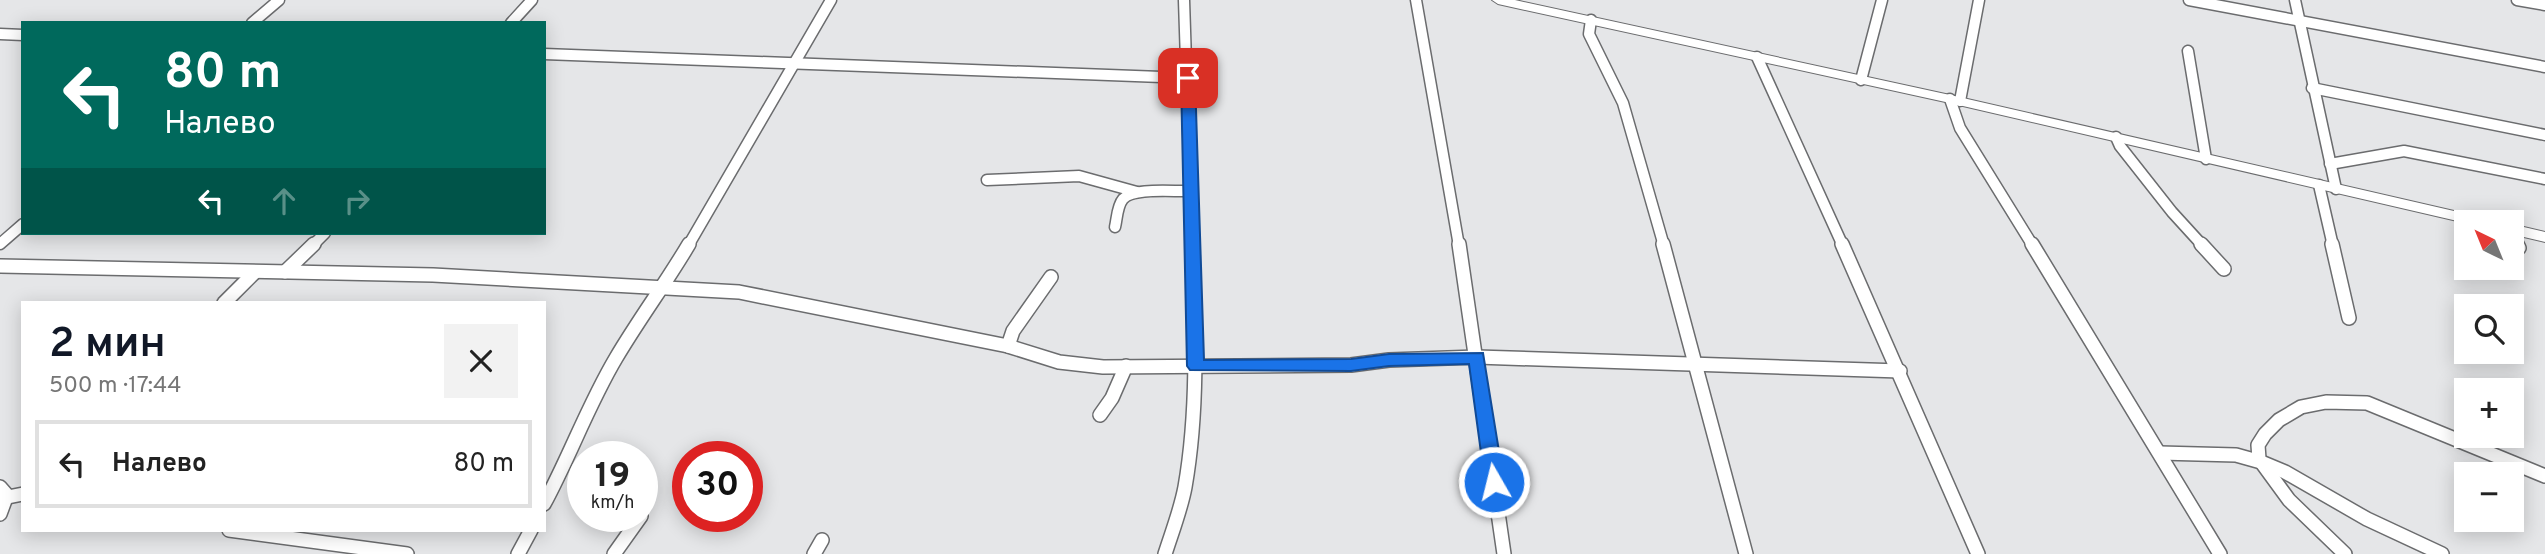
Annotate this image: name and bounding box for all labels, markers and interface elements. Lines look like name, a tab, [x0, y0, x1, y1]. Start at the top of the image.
text: 80 m	[164, 44, 281, 106]
pin	[1158, 48, 1218, 108]
icon: left	[49, 49, 140, 140]
icon: arrive	[1169, 59, 1207, 97]
text: Налево	[164, 105, 276, 145]
icon: left	[192, 182, 230, 220]
icon: ahead	[265, 182, 303, 220]
icon: right	[338, 182, 376, 220]
north arrow	[2454, 210, 2524, 280]
map controls	[2454, 210, 2524, 532]
button: search	[2454, 294, 2524, 364]
text: 2 мин	[49, 319, 166, 372]
button: close	[444, 324, 518, 398]
text: 500 m · 17:44	[49, 372, 182, 401]
button: +	[2454, 378, 2524, 448]
speed limit sign: 30	[672, 441, 763, 532]
icon: left	[53, 445, 91, 483]
position arrow	[1457, 445, 1531, 519]
text: Налево	[112, 448, 207, 481]
text: 80 m	[454, 448, 514, 481]
text: 19	[595, 455, 630, 499]
button: −	[2454, 462, 2524, 532]
text: km/h	[591, 492, 634, 515]

